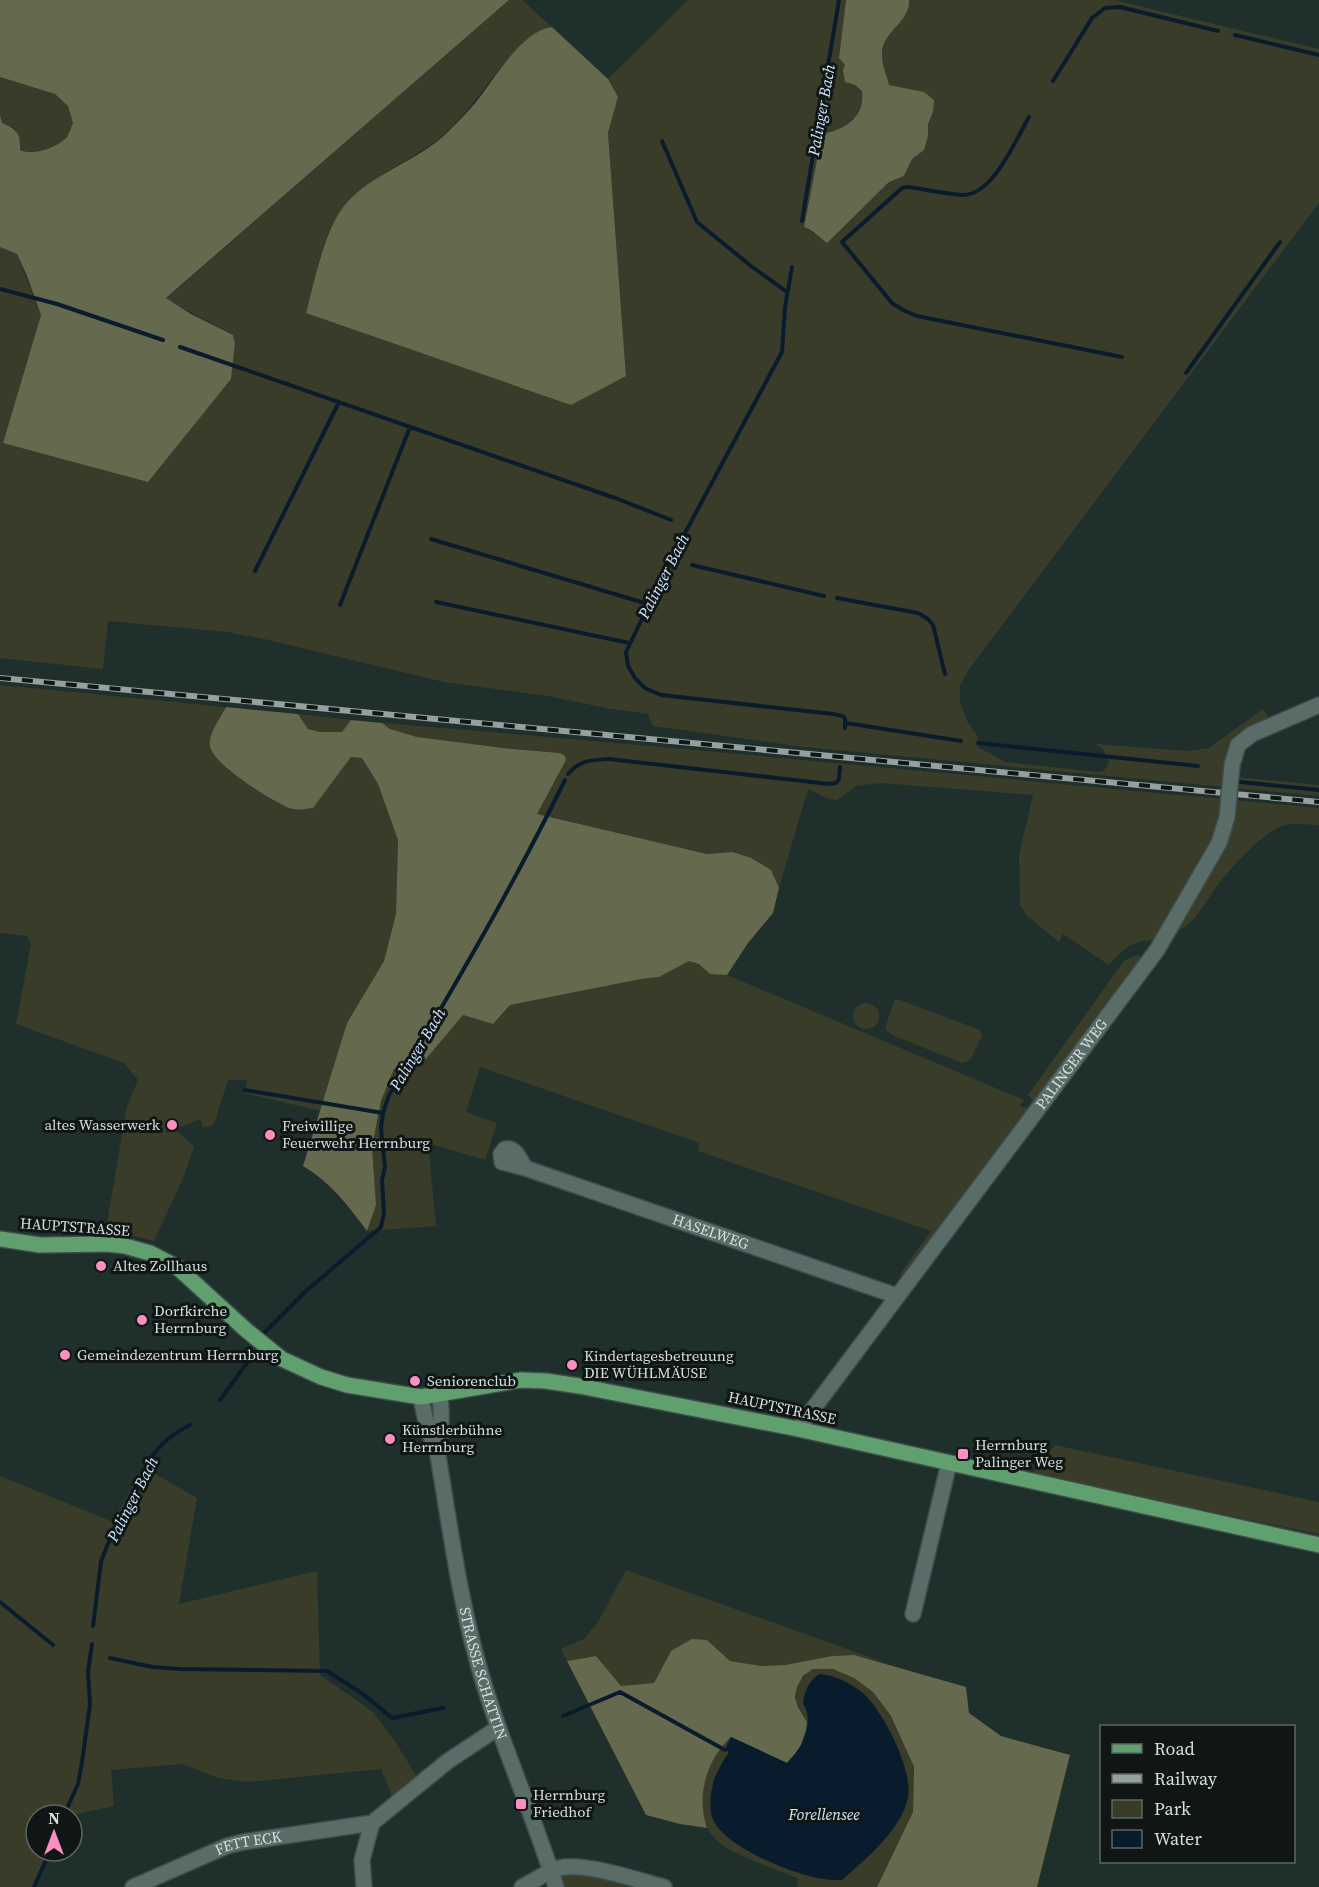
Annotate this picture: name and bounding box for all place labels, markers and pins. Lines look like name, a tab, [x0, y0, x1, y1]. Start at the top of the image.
place label: altes Wasserwerk	[44, 1114, 161, 1135]
place label: Freiwillige Feuerwehr Herrnburg	[282, 1115, 430, 1153]
marker: altes Wasserwerk	[165, 1118, 179, 1132]
marker: Freiwillige Feuerwehr Herrnburg	[263, 1128, 277, 1142]
place label: Altes Zollhaus	[113, 1255, 207, 1276]
marker: Altes Zollhaus	[94, 1259, 108, 1273]
place label: Dorfkirche Herrnburg	[154, 1300, 227, 1338]
marker: Dorfkirche Herrnburg	[135, 1313, 149, 1327]
place label: Gemeindezentrum Herrnburg	[77, 1344, 279, 1365]
place label: Kindertagesbetreuung DIE WÜHLMÄUSE	[584, 1345, 734, 1383]
marker: Gemeindezentrum Herrnburg	[58, 1348, 72, 1362]
marker: Kindertagesbetreuung DIE WÜHLMÄUSE	[565, 1358, 579, 1372]
place label: Seniorenclub	[427, 1370, 516, 1391]
marker: Seniorenclub	[408, 1374, 422, 1388]
place label: Künstlerbühne Herrnburg	[402, 1419, 503, 1457]
marker: Künstlerbühne Herrnburg	[383, 1432, 397, 1446]
place label: Herrnburg Palinger Weg	[975, 1434, 1063, 1472]
marker: Herrnburg Palinger Weg	[956, 1447, 970, 1461]
place label: Herrnburg Friedhof	[533, 1784, 605, 1822]
marker: Herrnburg Friedhof	[514, 1797, 528, 1811]

